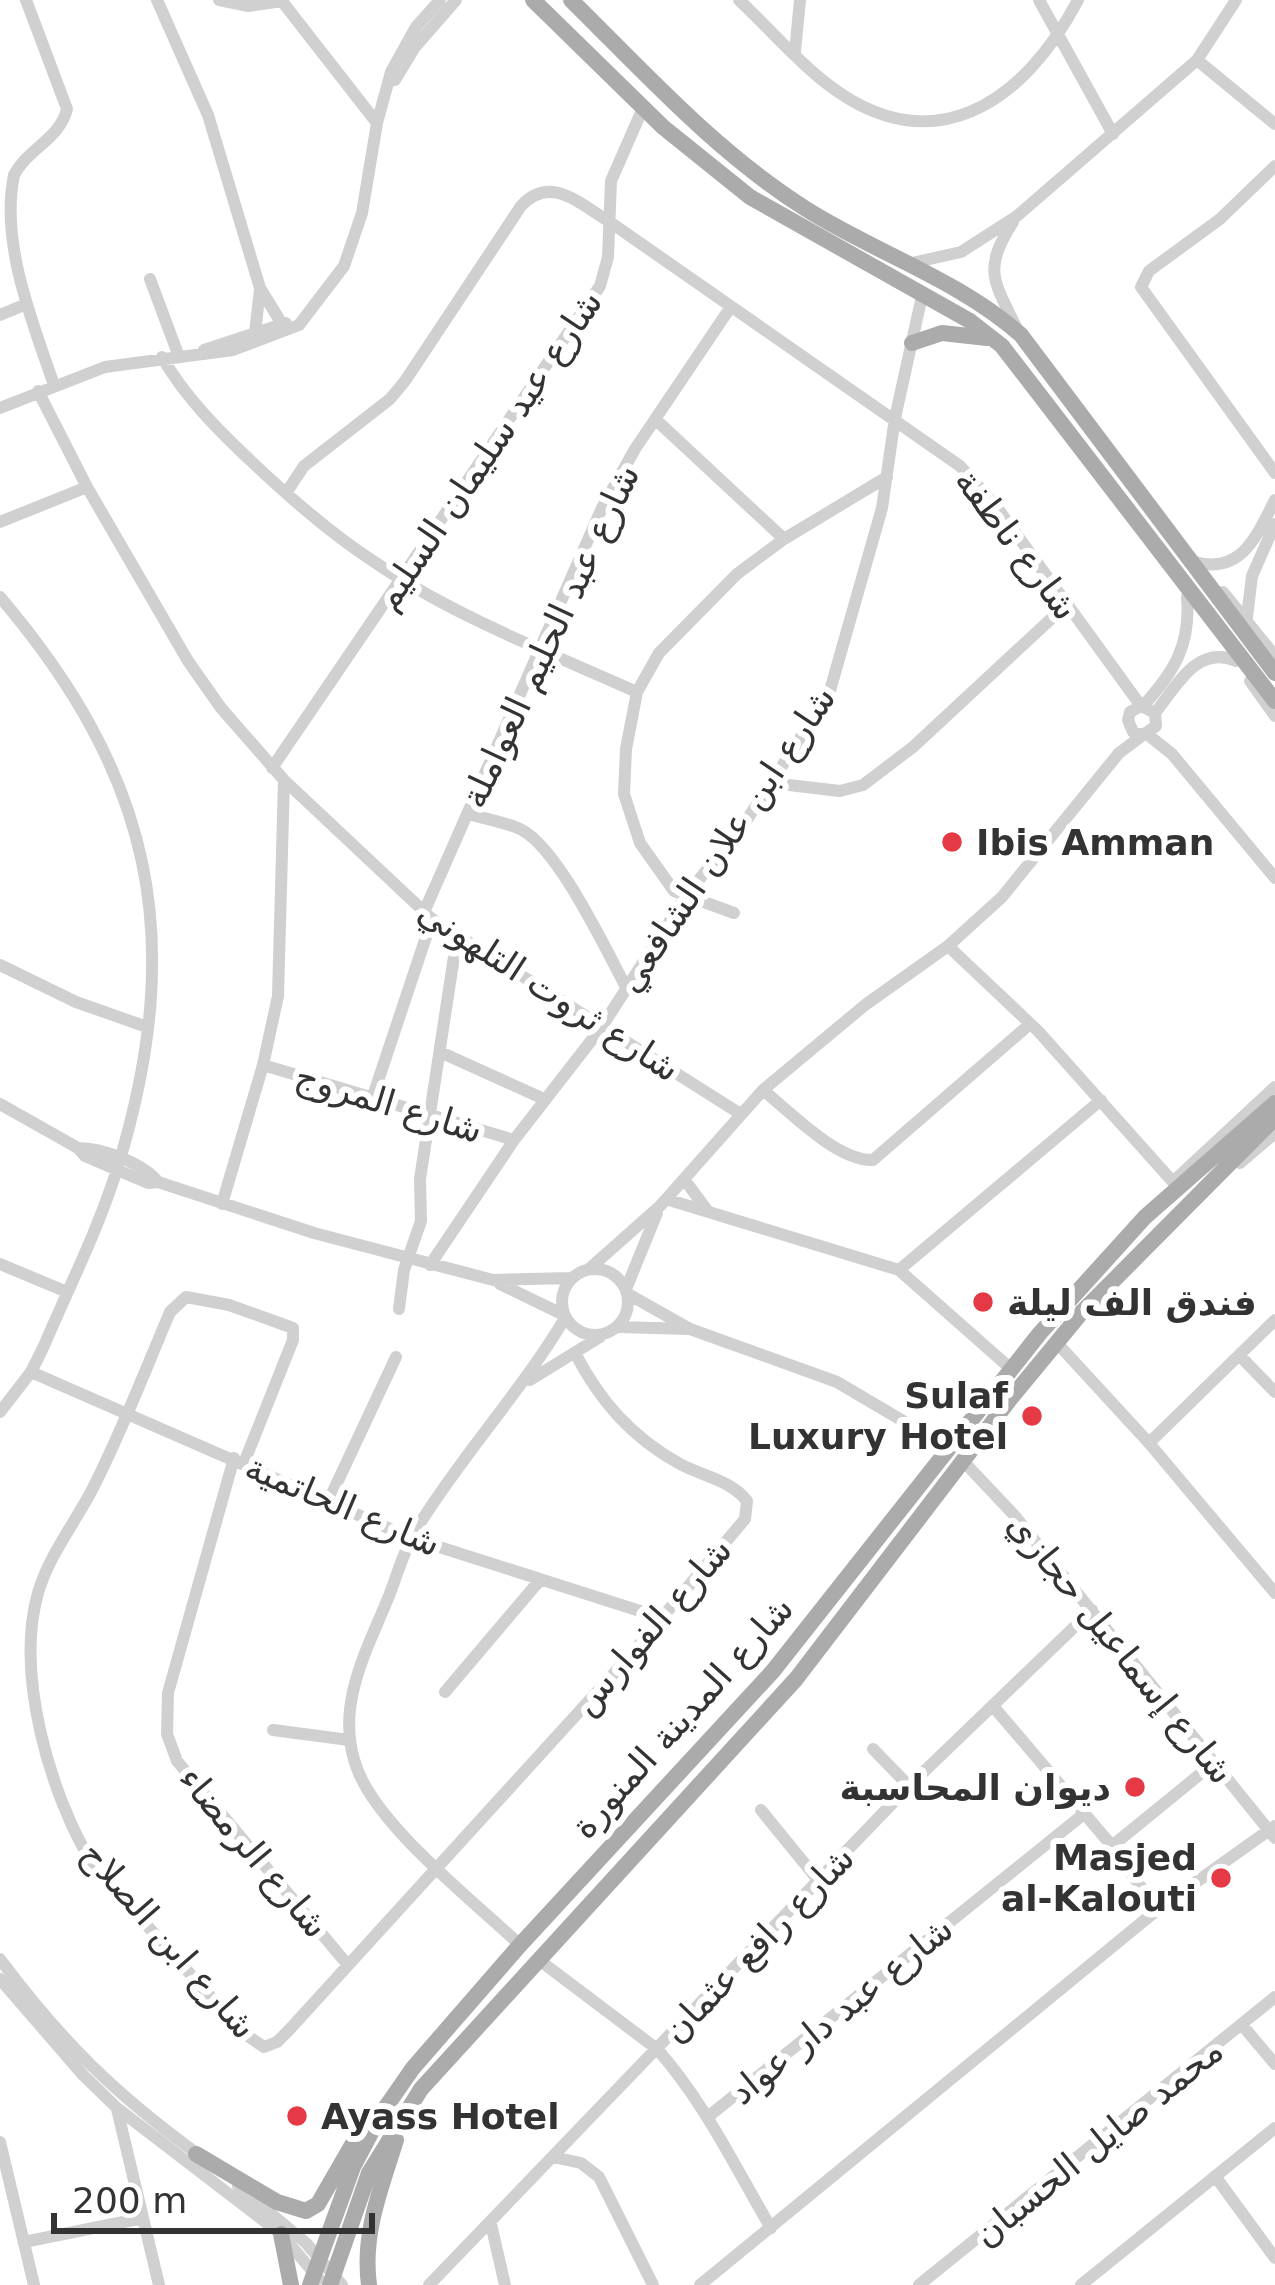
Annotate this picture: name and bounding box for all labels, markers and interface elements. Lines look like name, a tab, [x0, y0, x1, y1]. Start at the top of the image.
street label: شارع عيد سليمان السليم	[366, 282, 611, 618]
street label: شارع عبد الحليم العواملة	[452, 458, 649, 815]
street label: شارع ناطفة	[946, 460, 1087, 628]
street label: شارع ابن علان الشافعي	[608, 678, 844, 1000]
place label: Ibis Amman	[976, 822, 1214, 863]
marker: Ibis Amman	[939, 829, 965, 855]
street label: شارع ثروت التلهوني	[410, 890, 687, 1091]
street label: شارع المروج	[290, 1055, 488, 1152]
place label: فندق الف ليلة	[1007, 1282, 1257, 1323]
marker: فندق الف ليلة	[970, 1289, 996, 1315]
place label: Sulaf Luxury Hotel	[748, 1375, 1008, 1457]
marker: Sulaf Luxury Hotel	[1019, 1403, 1045, 1429]
street label: شارع الحاتمية	[239, 1446, 447, 1565]
street label: شارع إسماعيل حجازي	[998, 1504, 1243, 1792]
street label: شارع الفوارس	[564, 1529, 741, 1723]
street label: شارع المدينة المنورة	[563, 1588, 802, 1847]
street label: شارع الرمضاء	[170, 1758, 337, 1947]
place label: ديوان المحاسبة	[839, 1767, 1111, 1809]
marker: ديوان المحاسبة	[1122, 1774, 1148, 1800]
street label: شارع ابن الصلاح	[72, 1833, 266, 2047]
street label: شارع رافع عثمان	[654, 1837, 863, 2051]
place label: Masjed al-Kalouti	[1001, 1837, 1197, 1919]
marker: Masjed al-Kalouti	[1208, 1865, 1234, 1891]
street label: شارع عبد دار عواد	[721, 1908, 961, 2113]
street label: محمد صايل الحسبان	[965, 2029, 1231, 2255]
place label: Ayass Hotel	[321, 2096, 560, 2137]
marker: Ayass Hotel	[284, 2103, 310, 2129]
scale bar	[54, 2159, 372, 2233]
text: 200 m	[72, 2180, 187, 2221]

